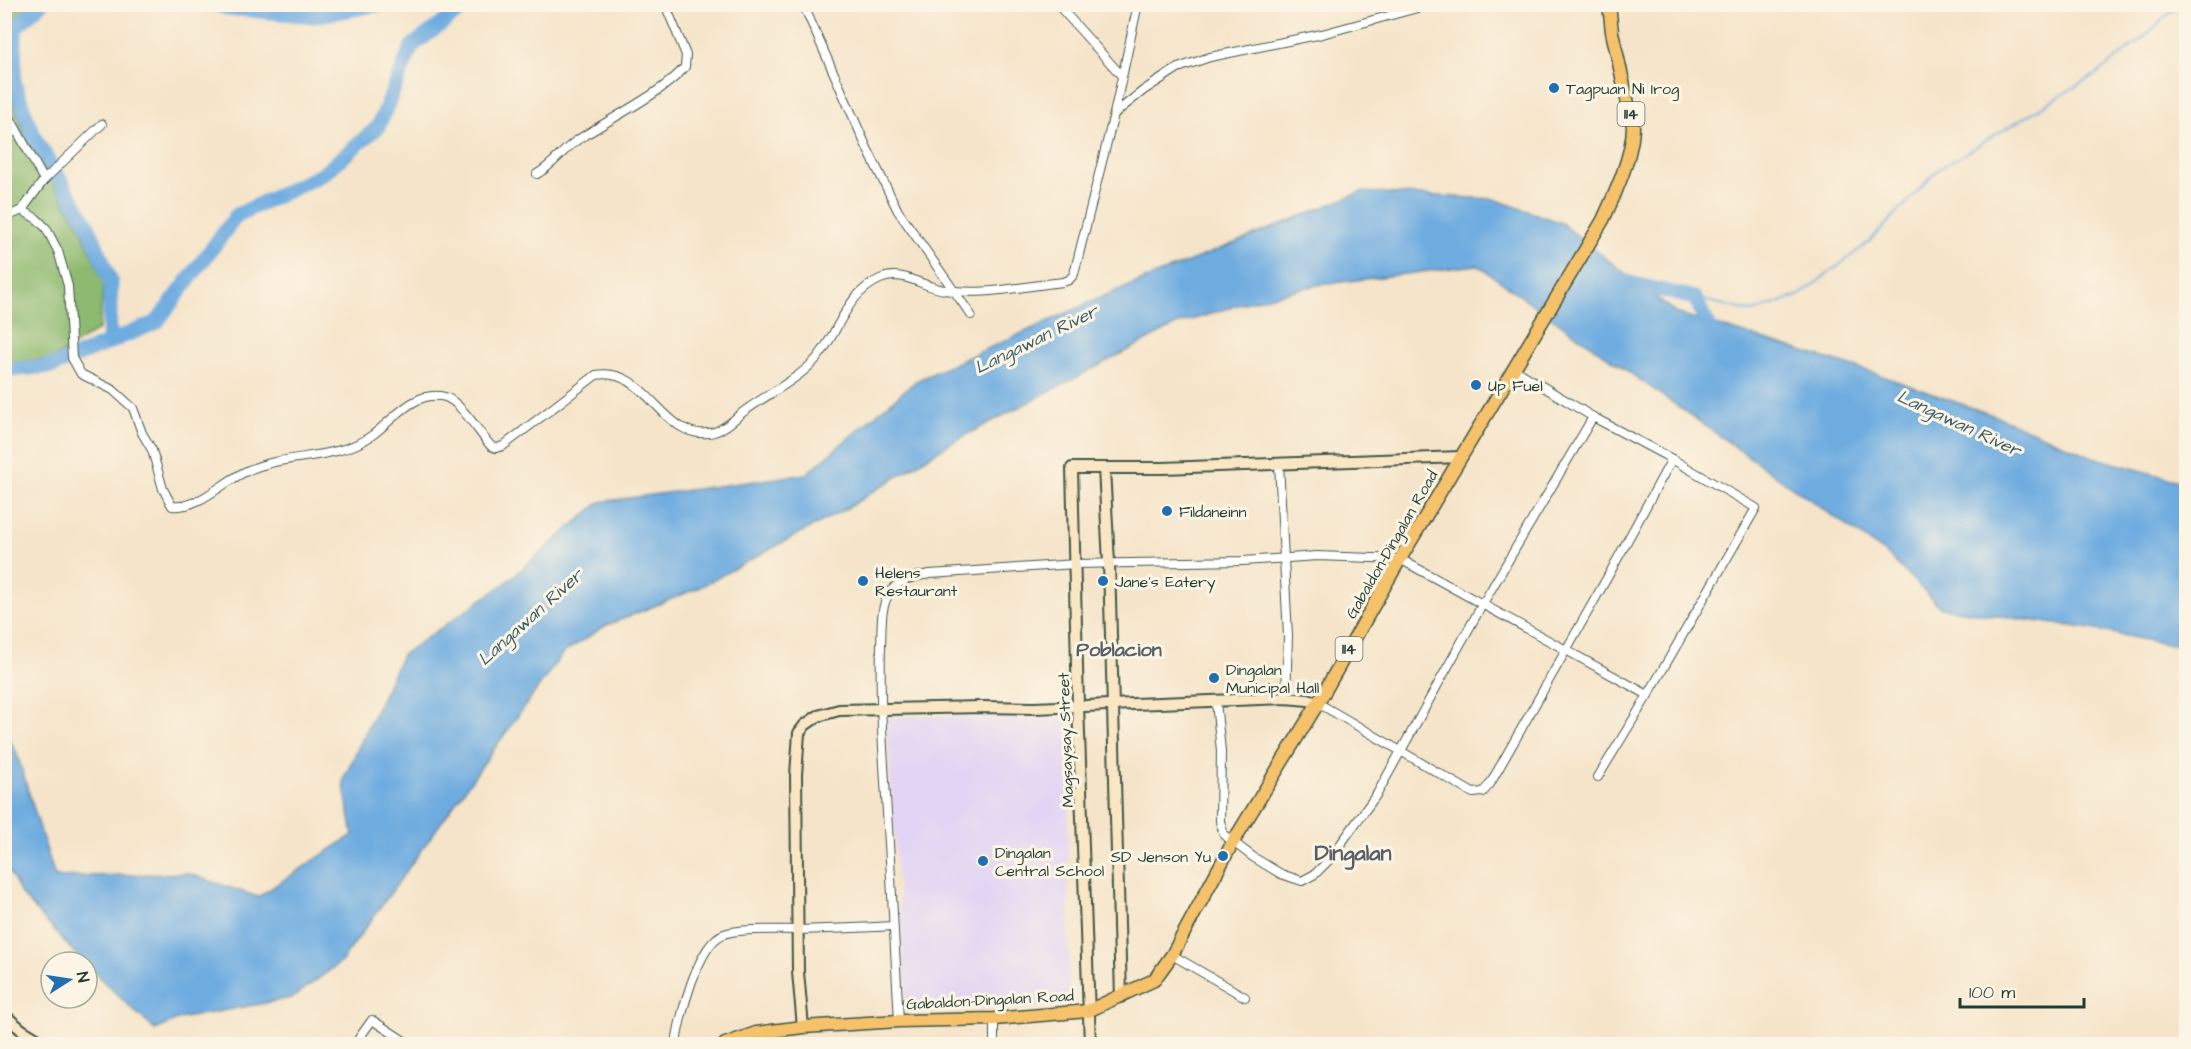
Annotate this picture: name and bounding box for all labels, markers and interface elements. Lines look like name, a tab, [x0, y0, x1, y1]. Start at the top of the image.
place label: Tagpuan Ni Irog	[1566, 78, 1679, 101]
marker: Tagpuan Ni Irog	[1547, 81, 1561, 95]
road number: 114	[1618, 102, 1644, 126]
water label: Langawan River	[971, 298, 1104, 381]
place label: Up Fuel	[1488, 375, 1543, 397]
marker: Up Fuel	[1469, 378, 1483, 392]
water label: Langawan River	[1893, 384, 2026, 465]
street label: Gabaldon-Dingalan Road	[1340, 466, 1444, 623]
place label: Fildaneinn	[1179, 501, 1246, 523]
marker: Fildaneinn	[1160, 504, 1174, 518]
water label: Langawan River	[472, 562, 591, 672]
place label: Helens Restaurant	[875, 562, 958, 602]
place label: Jane’s Eatery	[1115, 571, 1216, 594]
marker: Helens Restaurant	[856, 574, 870, 588]
marker: Jane’s Eatery	[1096, 574, 1110, 588]
district label: Poblacion	[1076, 636, 1162, 664]
road number: 114	[1336, 637, 1362, 661]
place label: Dingalan Municipal Hall	[1226, 659, 1319, 699]
street label: Magsaysay Street	[1053, 671, 1080, 808]
marker: Dingalan Municipal Hall	[1207, 671, 1221, 685]
district label: Dingalan	[1315, 838, 1391, 870]
place label: Dingalan Central School	[995, 842, 1104, 882]
place label: SD Jenson Yu	[1111, 846, 1211, 868]
marker: SD Jenson Yu	[1216, 849, 1230, 863]
marker: Dingalan Central School	[976, 854, 990, 868]
north arrow	[39, 950, 99, 1010]
text: N	[71, 970, 94, 984]
scale bar	[1960, 971, 2084, 1009]
text: 100 m	[1969, 980, 2015, 1005]
street label: Gabaldon-Dingalan Road	[906, 985, 1075, 1016]

